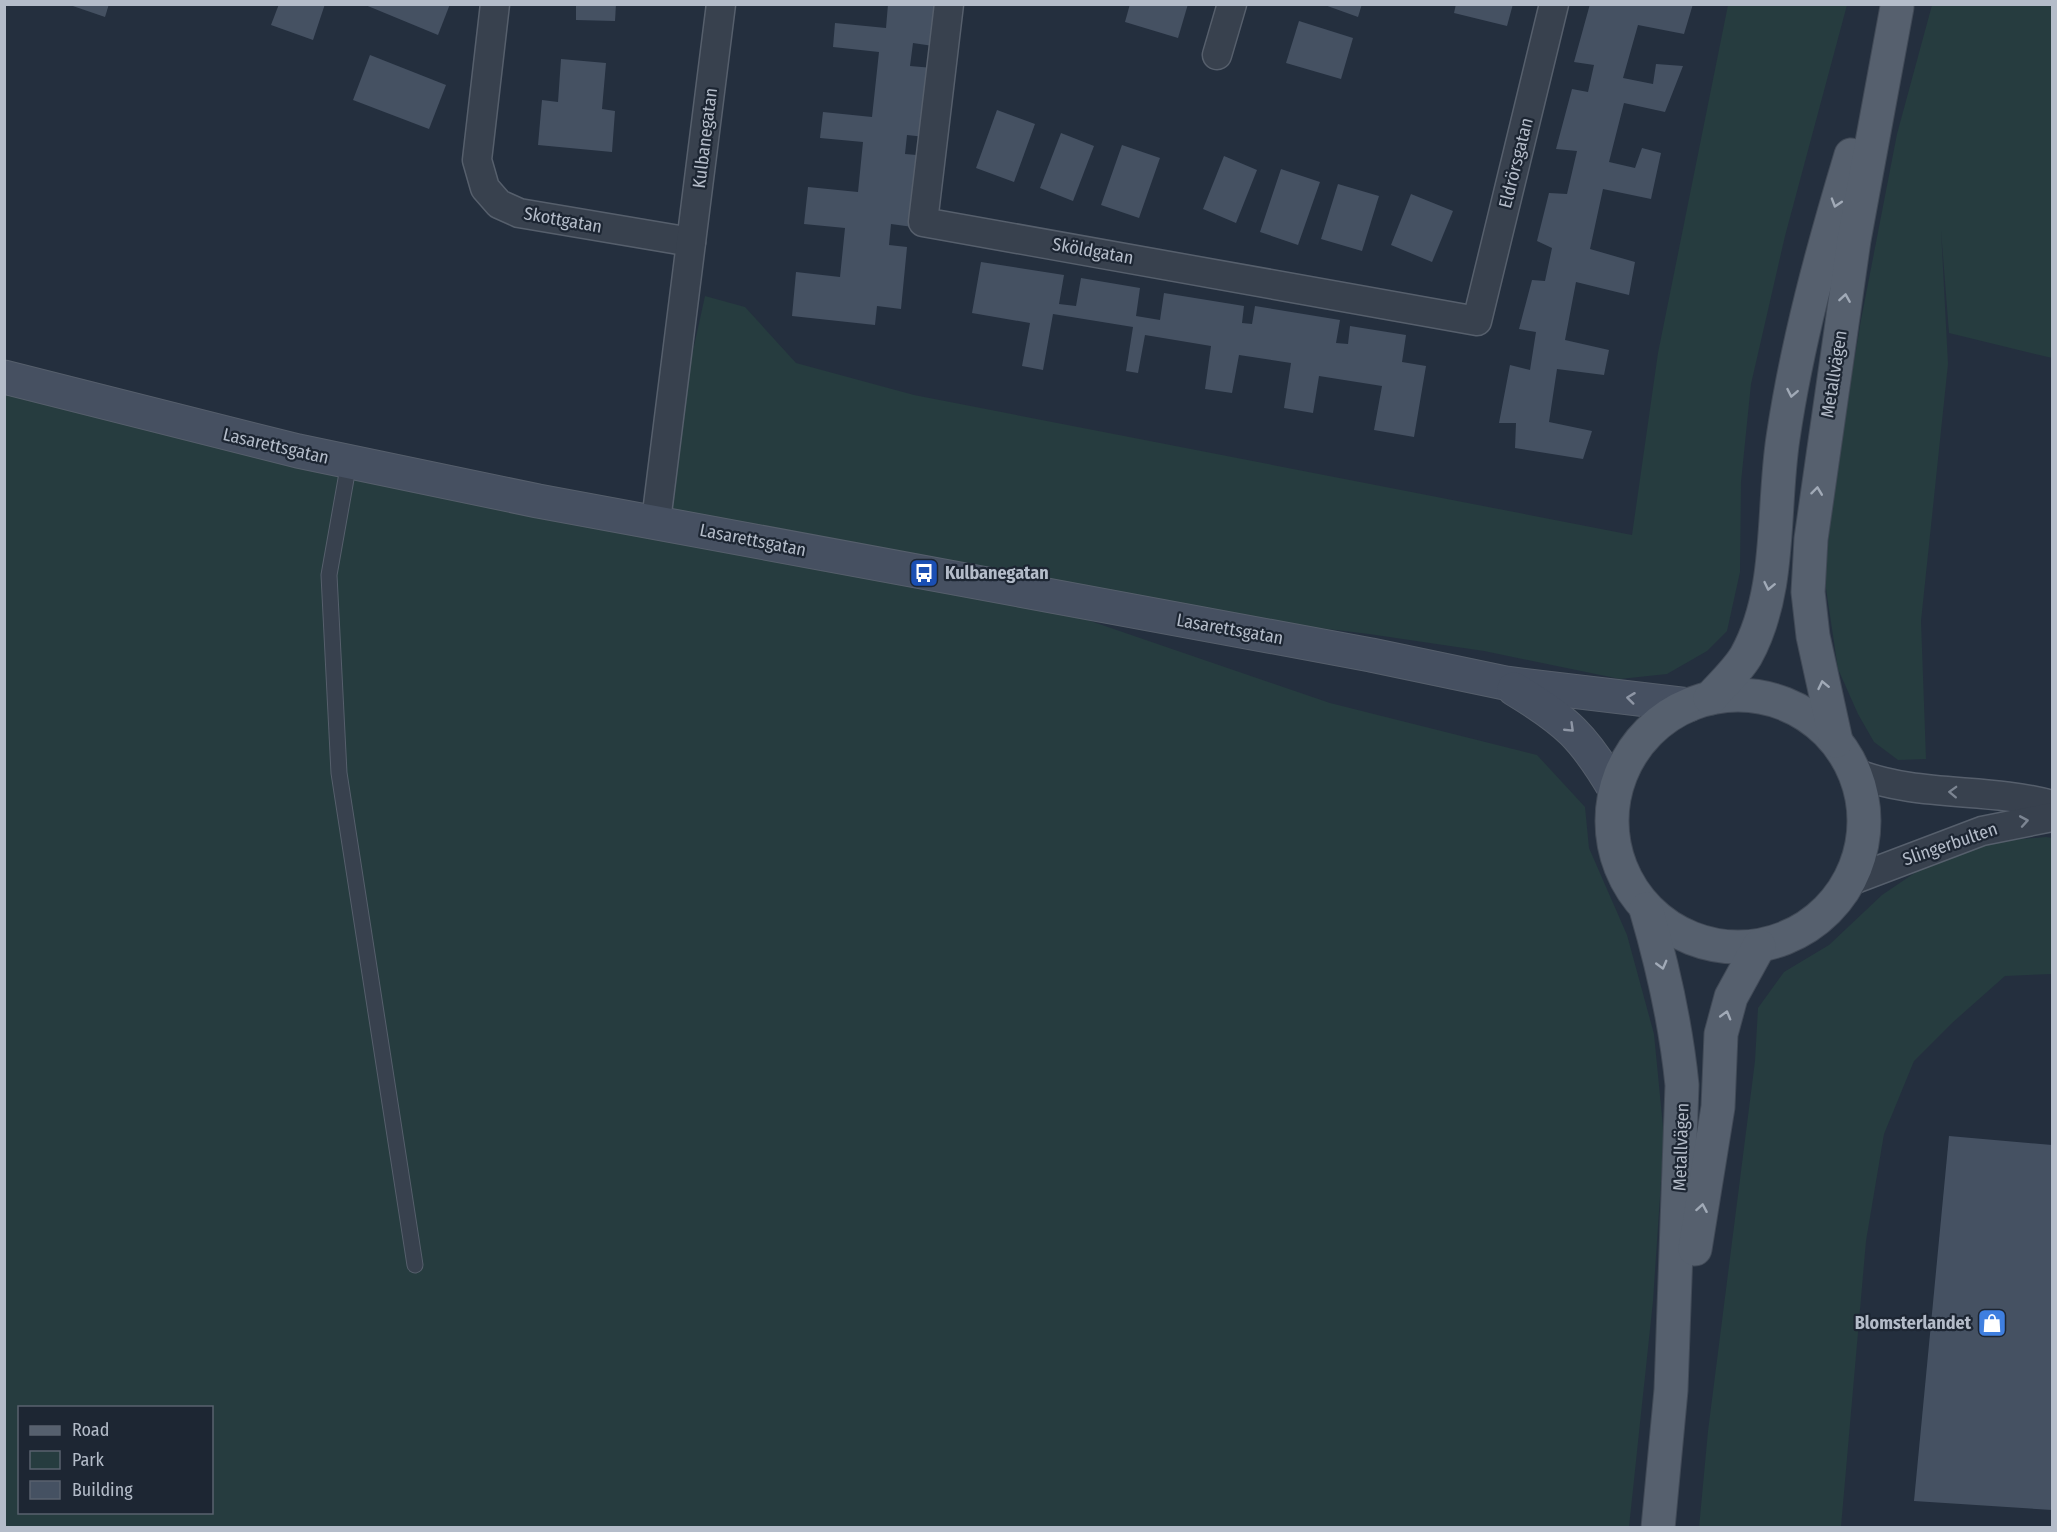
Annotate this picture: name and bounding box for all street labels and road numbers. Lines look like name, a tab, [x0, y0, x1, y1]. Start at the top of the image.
street label: Kulbanegatan	[688, 86, 722, 190]
street label: Eldrörsgatan	[1494, 115, 1538, 211]
street label: Skottgatan	[522, 202, 604, 238]
street label: Sköldgatan	[1051, 233, 1135, 269]
street label: Metallvägen	[1816, 329, 1852, 419]
street label: Lasarettsgatan	[221, 423, 331, 469]
street label: Lasarettsgatan	[698, 519, 808, 561]
street label: Lasarettsgatan	[1175, 609, 1285, 649]
street label: Slingerbulten	[1900, 818, 2000, 870]
street label: Metallvägen	[1668, 1102, 1694, 1192]

